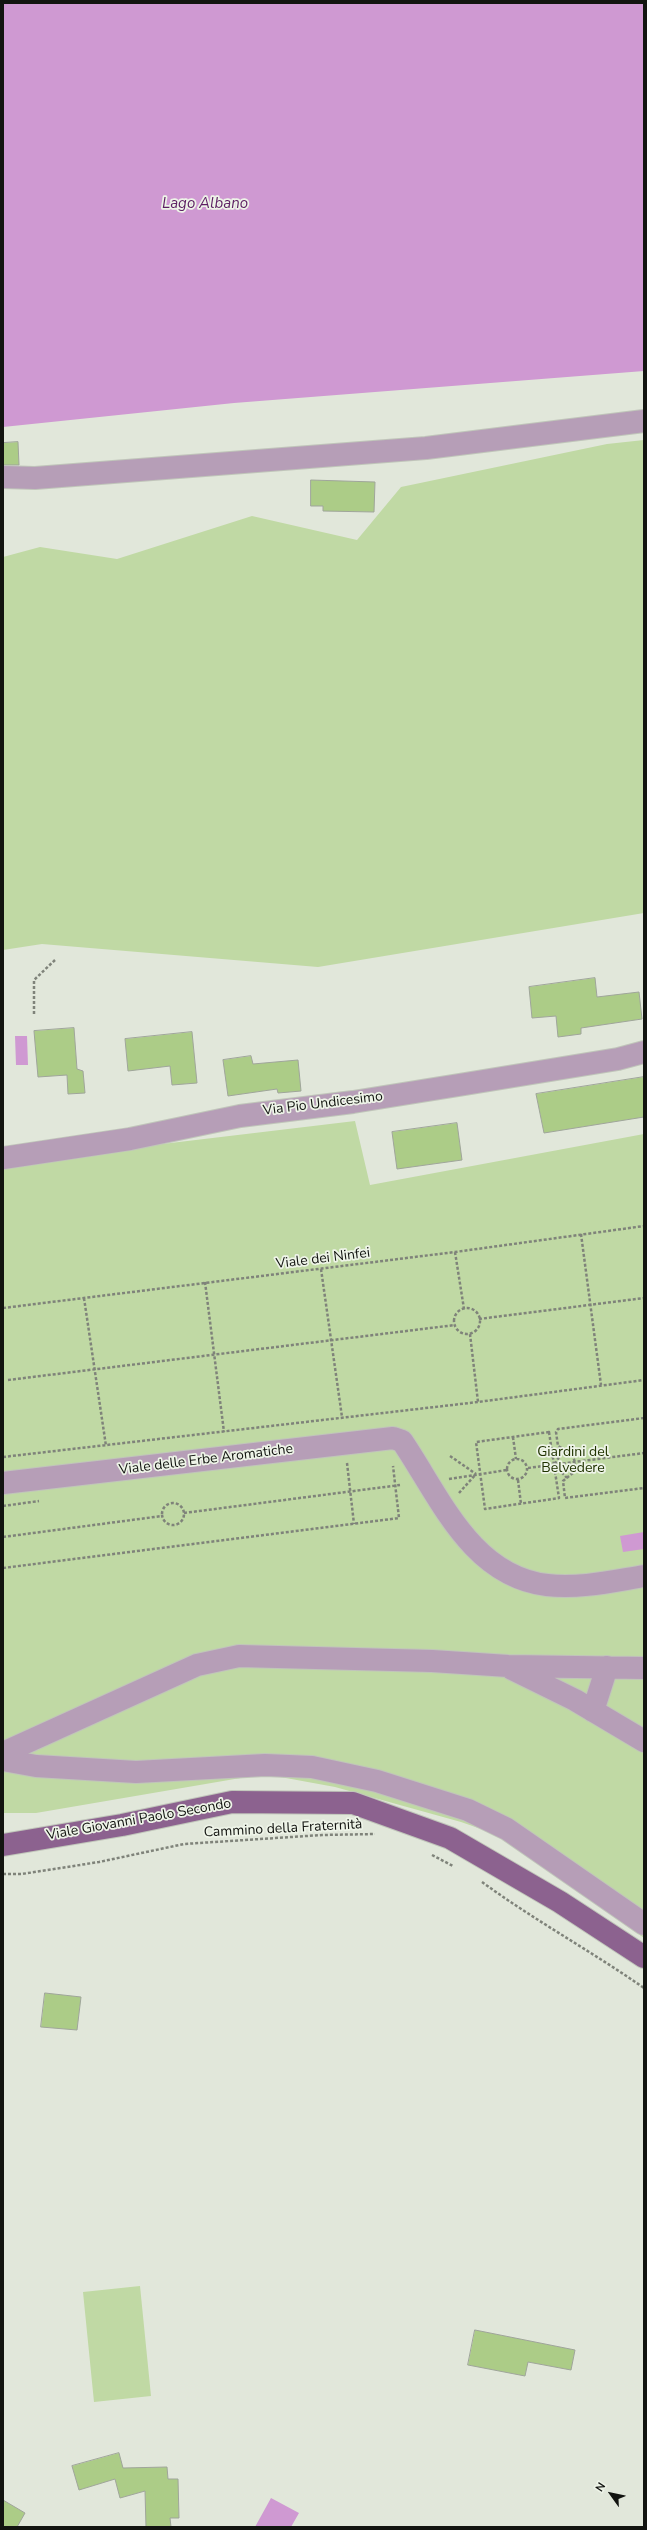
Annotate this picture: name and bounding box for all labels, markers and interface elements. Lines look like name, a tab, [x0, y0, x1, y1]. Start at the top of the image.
water label: Lago Albano	[162, 195, 248, 213]
street label: Via Pio Undicesimo	[262, 1088, 384, 1120]
street label: Viale dei Ninfei	[275, 1245, 371, 1273]
street label: Viale delle Erbe Aromatiche	[118, 1441, 294, 1479]
park label: Giardini del Belvedere	[537, 1445, 609, 1478]
street label: Viale Giovanni Paolo Secondo	[45, 1795, 233, 1845]
street label: Cammino della Fraternità	[203, 1816, 363, 1842]
north arrow	[591, 2474, 631, 2514]
text: N	[592, 2480, 609, 2495]

